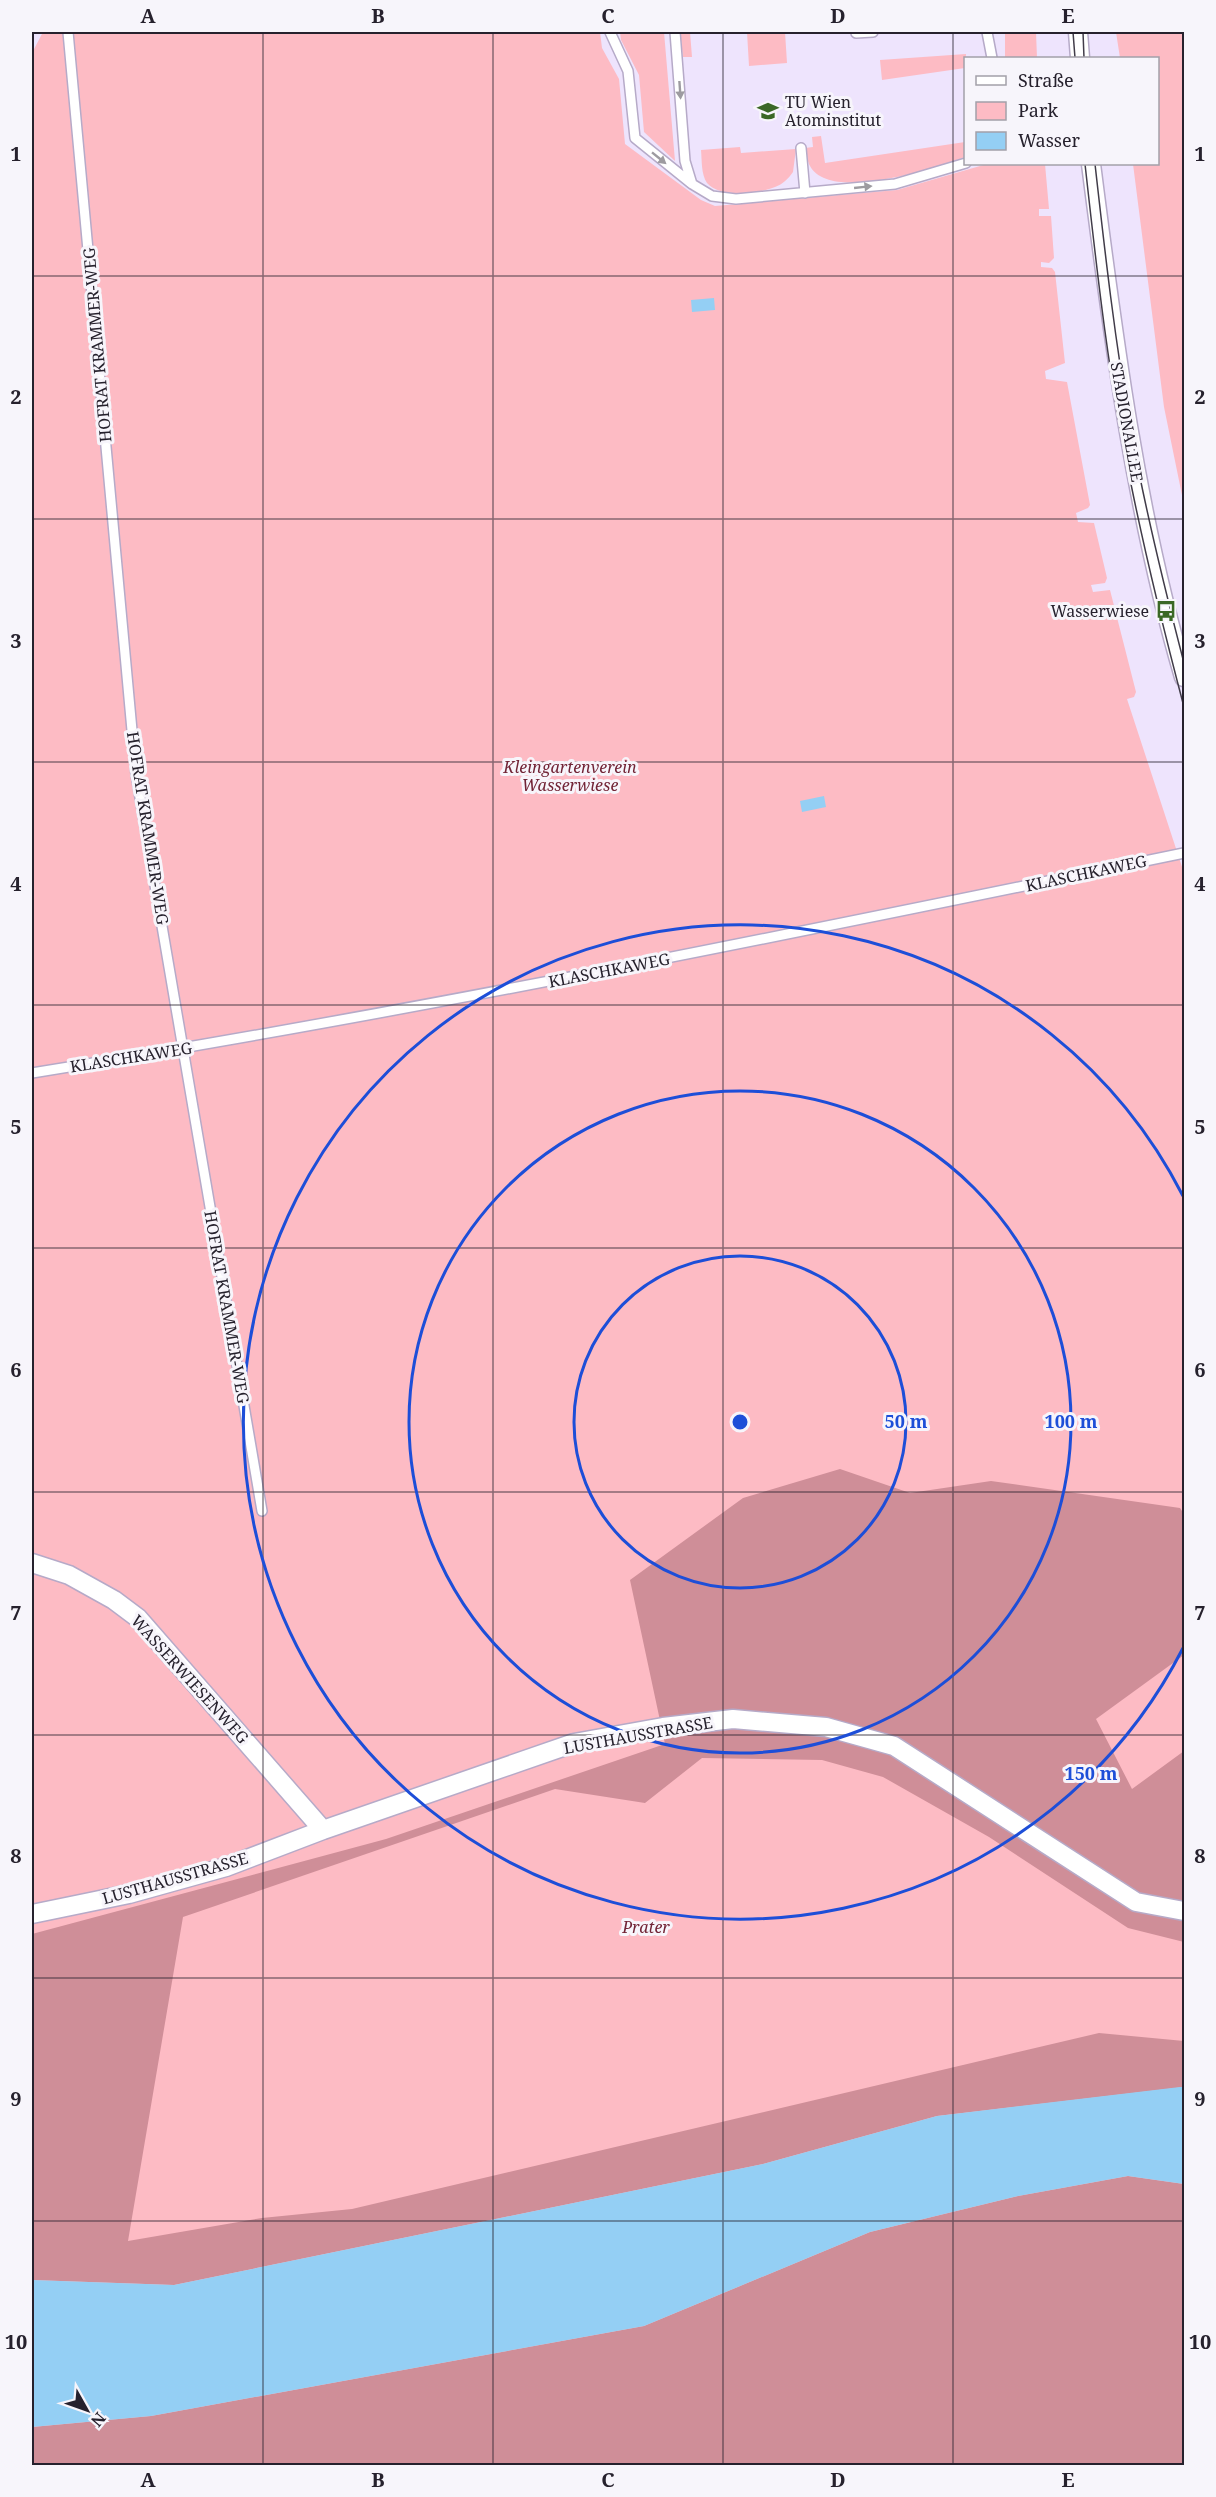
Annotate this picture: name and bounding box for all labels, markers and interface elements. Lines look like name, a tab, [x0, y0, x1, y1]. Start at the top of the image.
text: A	[140, 2, 156, 29]
text: B	[371, 2, 385, 29]
text: C	[601, 2, 615, 29]
text: D	[830, 2, 846, 29]
text: E	[1061, 2, 1075, 29]
legend	[964, 57, 1159, 165]
text: Straße	[1018, 68, 1074, 92]
one-way arrow	[675, 80, 685, 99]
place label: TU Wien Atominstitut	[785, 91, 881, 131]
text: Park	[1018, 98, 1058, 122]
school or university icon: TU Wien Atominstitut	[756, 99, 780, 123]
text: Wasser	[1018, 128, 1081, 152]
text: 1	[10, 140, 22, 167]
text: 1	[1194, 140, 1206, 167]
one-way arrow	[652, 151, 667, 163]
one-way arrow	[854, 182, 873, 192]
street label: HOFRAT KRAMMER-WEG	[77, 246, 116, 443]
street label: STADIONALLEE	[1106, 360, 1148, 484]
text: 2	[10, 383, 22, 410]
text: 2	[1194, 383, 1206, 410]
bus stop icon: Wasserwiese	[1154, 599, 1178, 623]
place label: Wasserwiese	[1051, 600, 1149, 622]
text: 3	[10, 627, 22, 654]
text: 3	[1194, 627, 1206, 654]
street label: HOFRAT KRAMMER-WEG	[122, 730, 174, 927]
park label: Kleingartenverein Wasserwiese	[502, 756, 637, 796]
street label: KLASCHKAWEG	[1023, 849, 1149, 897]
text: 4	[10, 870, 22, 897]
text: 4	[1194, 870, 1206, 897]
street label: KLASCHKAWEG	[546, 947, 672, 993]
street label: KLASCHKAWEG	[68, 1036, 194, 1077]
text: 5	[10, 1113, 22, 1140]
text: 5	[1194, 1113, 1206, 1140]
street label: HOFRAT KRAMMER-WEG	[199, 1209, 255, 1406]
text: 6	[10, 1356, 22, 1383]
text: 6	[1194, 1356, 1206, 1383]
text: 50 m	[885, 1409, 928, 1433]
text: 100 m	[1045, 1409, 1098, 1433]
centre of rings	[730, 1412, 750, 1432]
text: 7	[10, 1599, 22, 1626]
text: 7	[1194, 1599, 1206, 1626]
street label: WASSERWIESENWEG	[126, 1610, 254, 1748]
street label: LUSTHAUSSTRASSE	[562, 1711, 714, 1759]
text: 150 m	[1065, 1761, 1118, 1785]
text: 8	[10, 1842, 22, 1869]
text: 8	[1194, 1842, 1206, 1869]
street label: LUSTHAUSSTRASSE	[99, 1847, 251, 1909]
park label: Prater	[621, 1916, 670, 1938]
text: 9	[10, 2085, 22, 2112]
text: 9	[1194, 2085, 1206, 2112]
text: 10	[5, 2328, 27, 2355]
text: 10	[1189, 2328, 1211, 2355]
north arrow	[57, 2380, 117, 2440]
text: N	[86, 2408, 111, 2432]
text: A	[140, 2466, 156, 2493]
text: B	[371, 2466, 385, 2493]
text: C	[601, 2466, 615, 2493]
text: D	[830, 2466, 846, 2493]
text: E	[1061, 2466, 1075, 2493]

